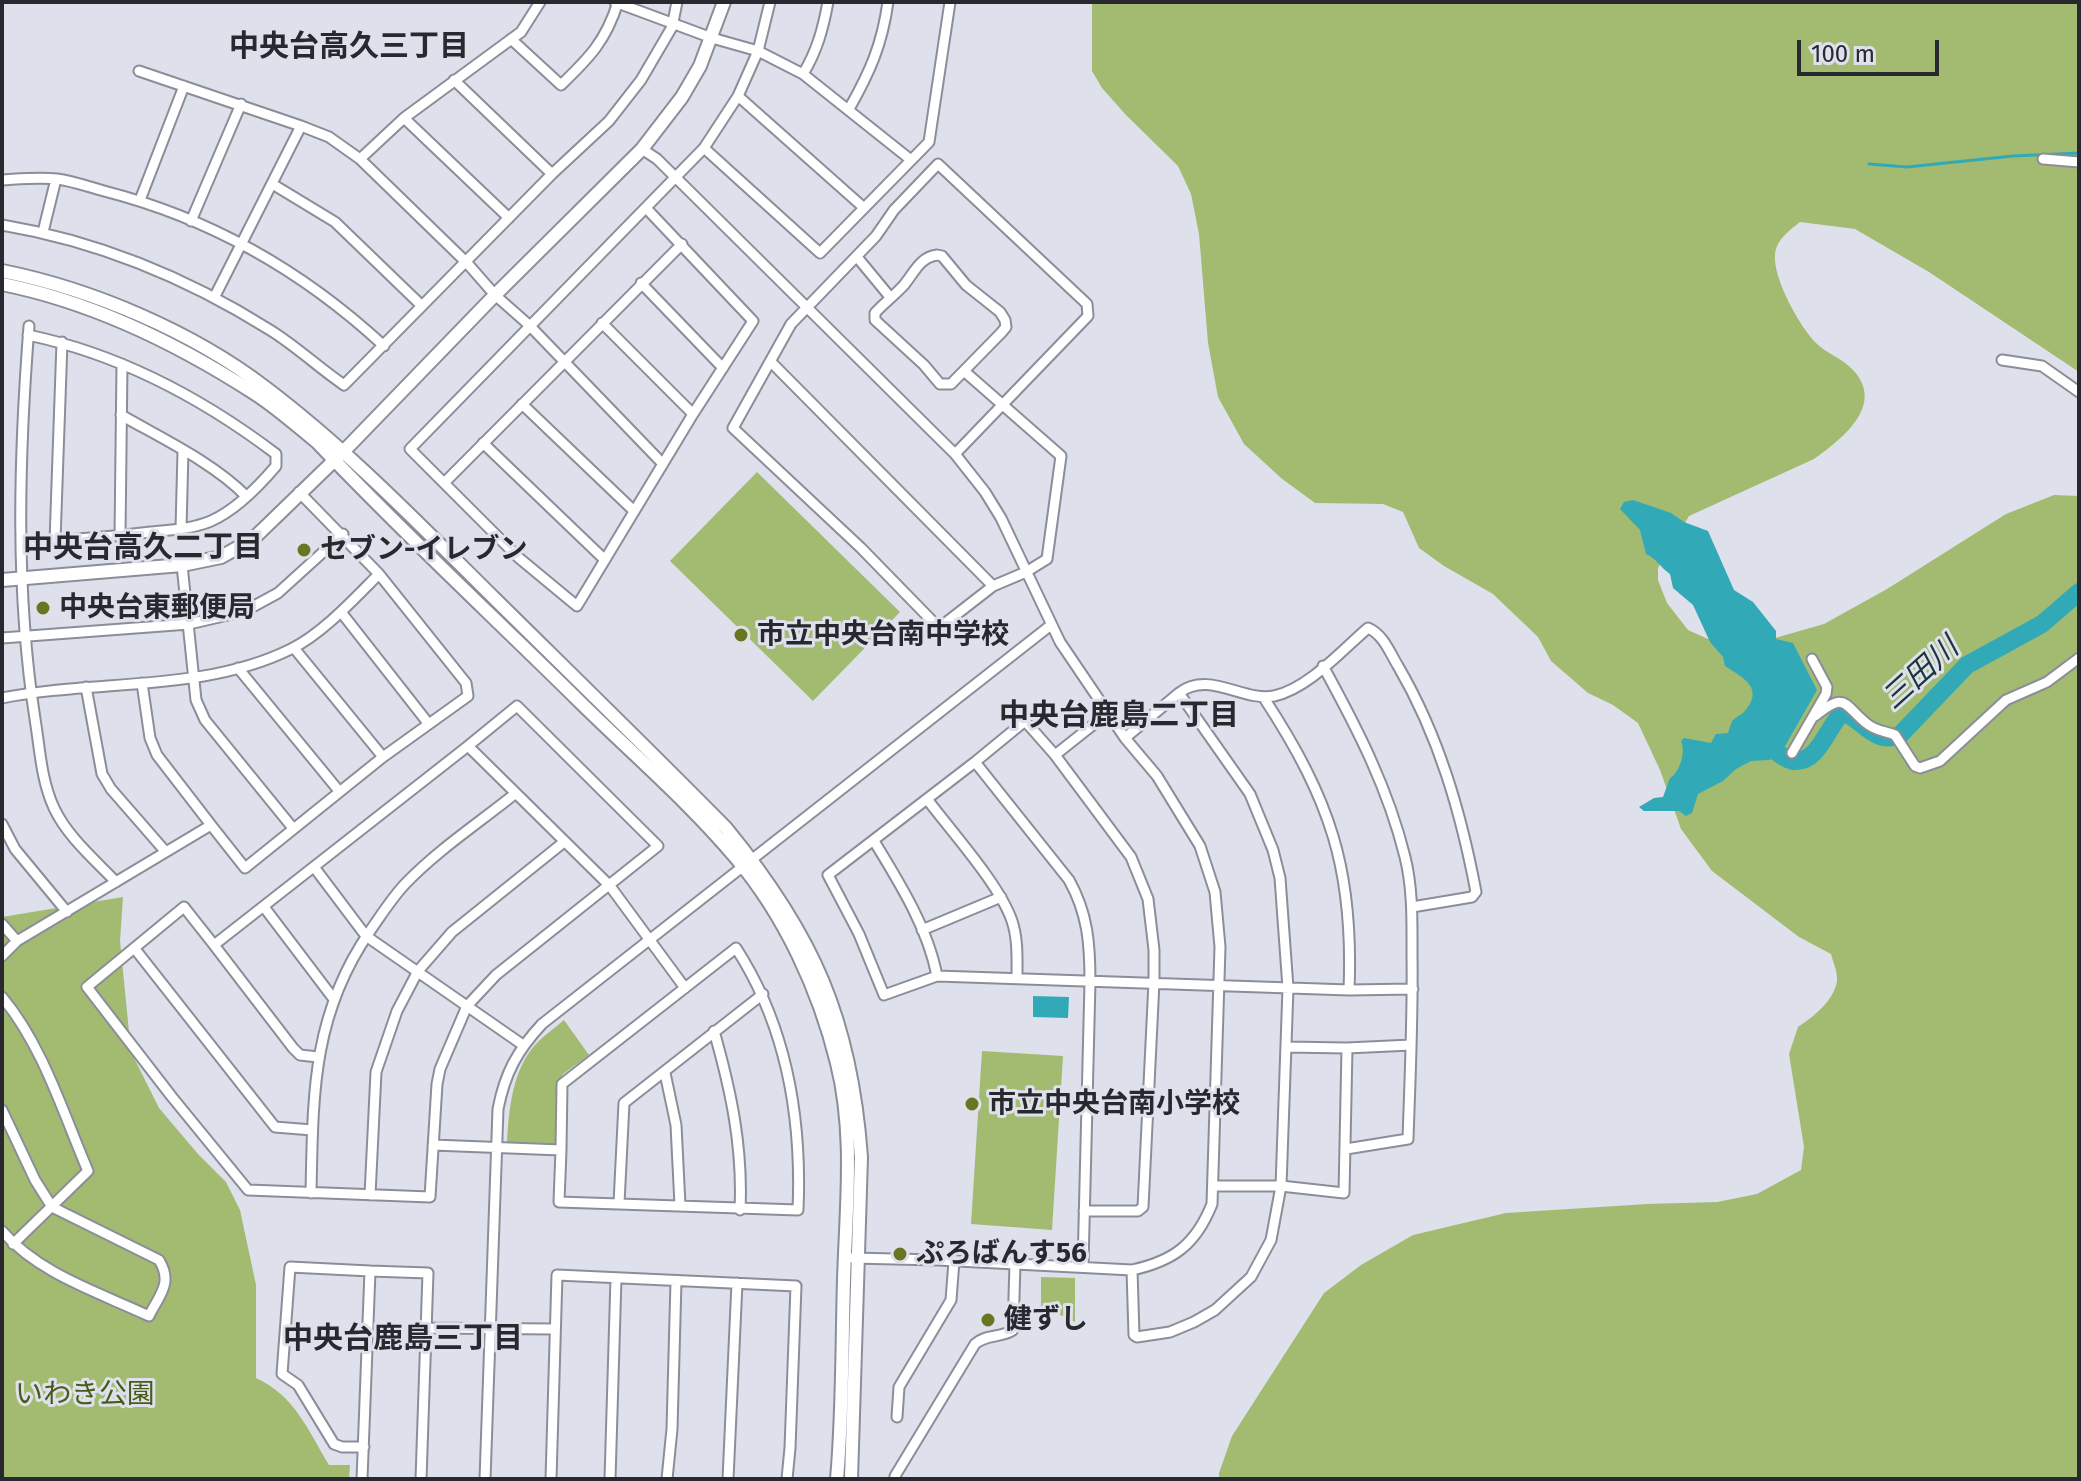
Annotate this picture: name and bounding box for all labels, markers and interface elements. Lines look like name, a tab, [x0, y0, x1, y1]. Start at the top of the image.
scale bar	[1801, 24, 1943, 74]
district label: 中央台高久三丁目	[229, 30, 469, 66]
text: 100 m	[1811, 40, 1875, 68]
district label: 中央台高久二丁目	[23, 531, 263, 567]
place label: セブン-イレブン	[320, 533, 527, 567]
marker: セブン-イレブン	[295, 541, 313, 559]
place label: 中央台東郵便局	[59, 591, 255, 625]
marker: 中央台東郵便局	[34, 599, 52, 617]
place label: 市立中央台南中学校	[757, 618, 1009, 652]
marker: 市立中央台南中学校	[732, 626, 750, 644]
water label: 三田川	[1876, 631, 1966, 717]
district label: 中央台鹿島二丁目	[999, 699, 1239, 735]
place label: 市立中央台南小学校	[988, 1087, 1240, 1121]
marker: 市立中央台南小学校	[963, 1095, 981, 1113]
place label: ぷろばんす56	[916, 1237, 1087, 1271]
marker: ぷろばんす56	[891, 1245, 909, 1263]
place label: 健ずし	[1004, 1303, 1088, 1337]
marker: 健ずし	[979, 1311, 997, 1329]
district label: 中央台鹿島三丁目	[283, 1322, 523, 1358]
park label: いわき公園	[15, 1378, 155, 1412]

